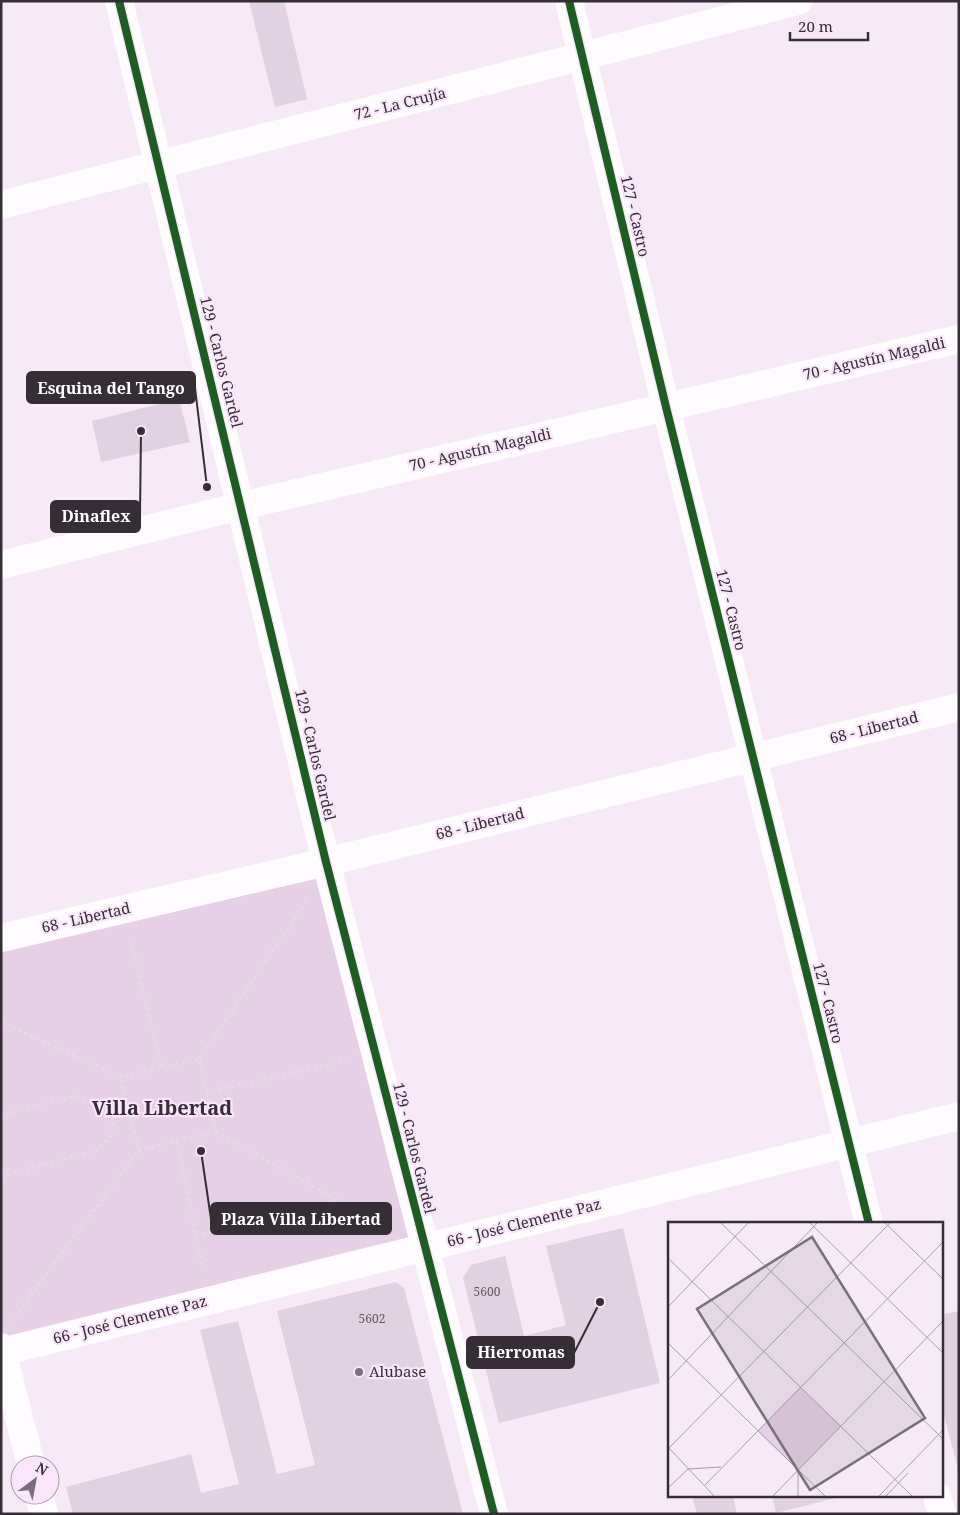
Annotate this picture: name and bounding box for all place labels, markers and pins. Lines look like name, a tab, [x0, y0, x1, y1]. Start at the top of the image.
callout: Esquina del Tango	[27, 372, 195, 403]
callout: Dinaflex	[51, 501, 140, 532]
callout: Plaza Villa Libertad	[211, 1203, 391, 1234]
callout: Hierromas	[467, 1337, 574, 1368]
place label: Alubase	[369, 1361, 426, 1381]
marker: Alubase	[353, 1366, 365, 1378]

